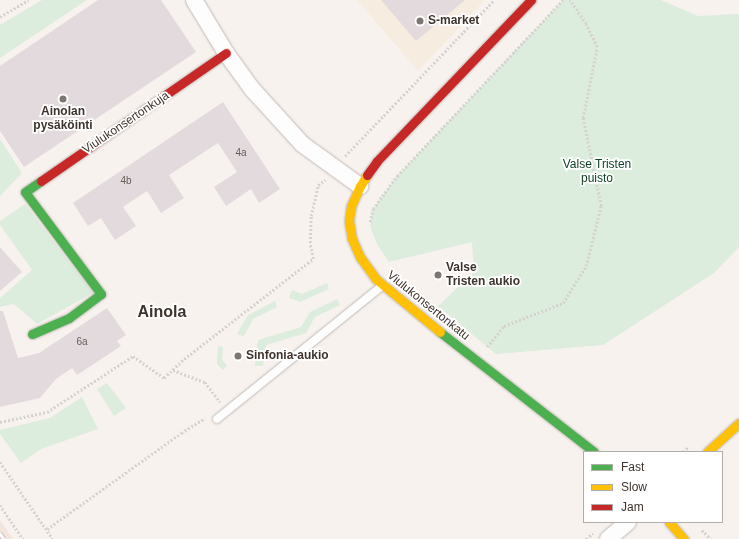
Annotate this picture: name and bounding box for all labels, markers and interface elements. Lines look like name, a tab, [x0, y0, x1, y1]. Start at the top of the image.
place label: S-market	[428, 14, 479, 28]
marker: S-market	[415, 16, 425, 26]
street label: Viulukonsertonkuja	[80, 89, 172, 157]
marker: Ainolan pysäköinti	[58, 94, 68, 104]
place label: Ainolan pysäköinti	[33, 105, 93, 133]
house number: 4a	[235, 147, 247, 159]
park label: Valse Tristen puisto	[563, 158, 631, 186]
house number: 4b	[120, 175, 132, 187]
place label: Valse Tristen aukio	[446, 261, 520, 289]
street label: Viulukonsertonkatu	[384, 268, 472, 344]
marker: Valse Tristen aukio	[433, 270, 443, 280]
district label: Ainola	[138, 302, 186, 322]
house number: 6a	[76, 336, 88, 348]
place label: Sinfonia-aukio	[246, 349, 329, 363]
marker: Sinfonia-aukio	[233, 351, 243, 361]
legend	[583, 451, 723, 523]
text: Fast	[621, 460, 644, 474]
text: Slow	[621, 480, 647, 494]
text: Jam	[621, 500, 644, 514]

